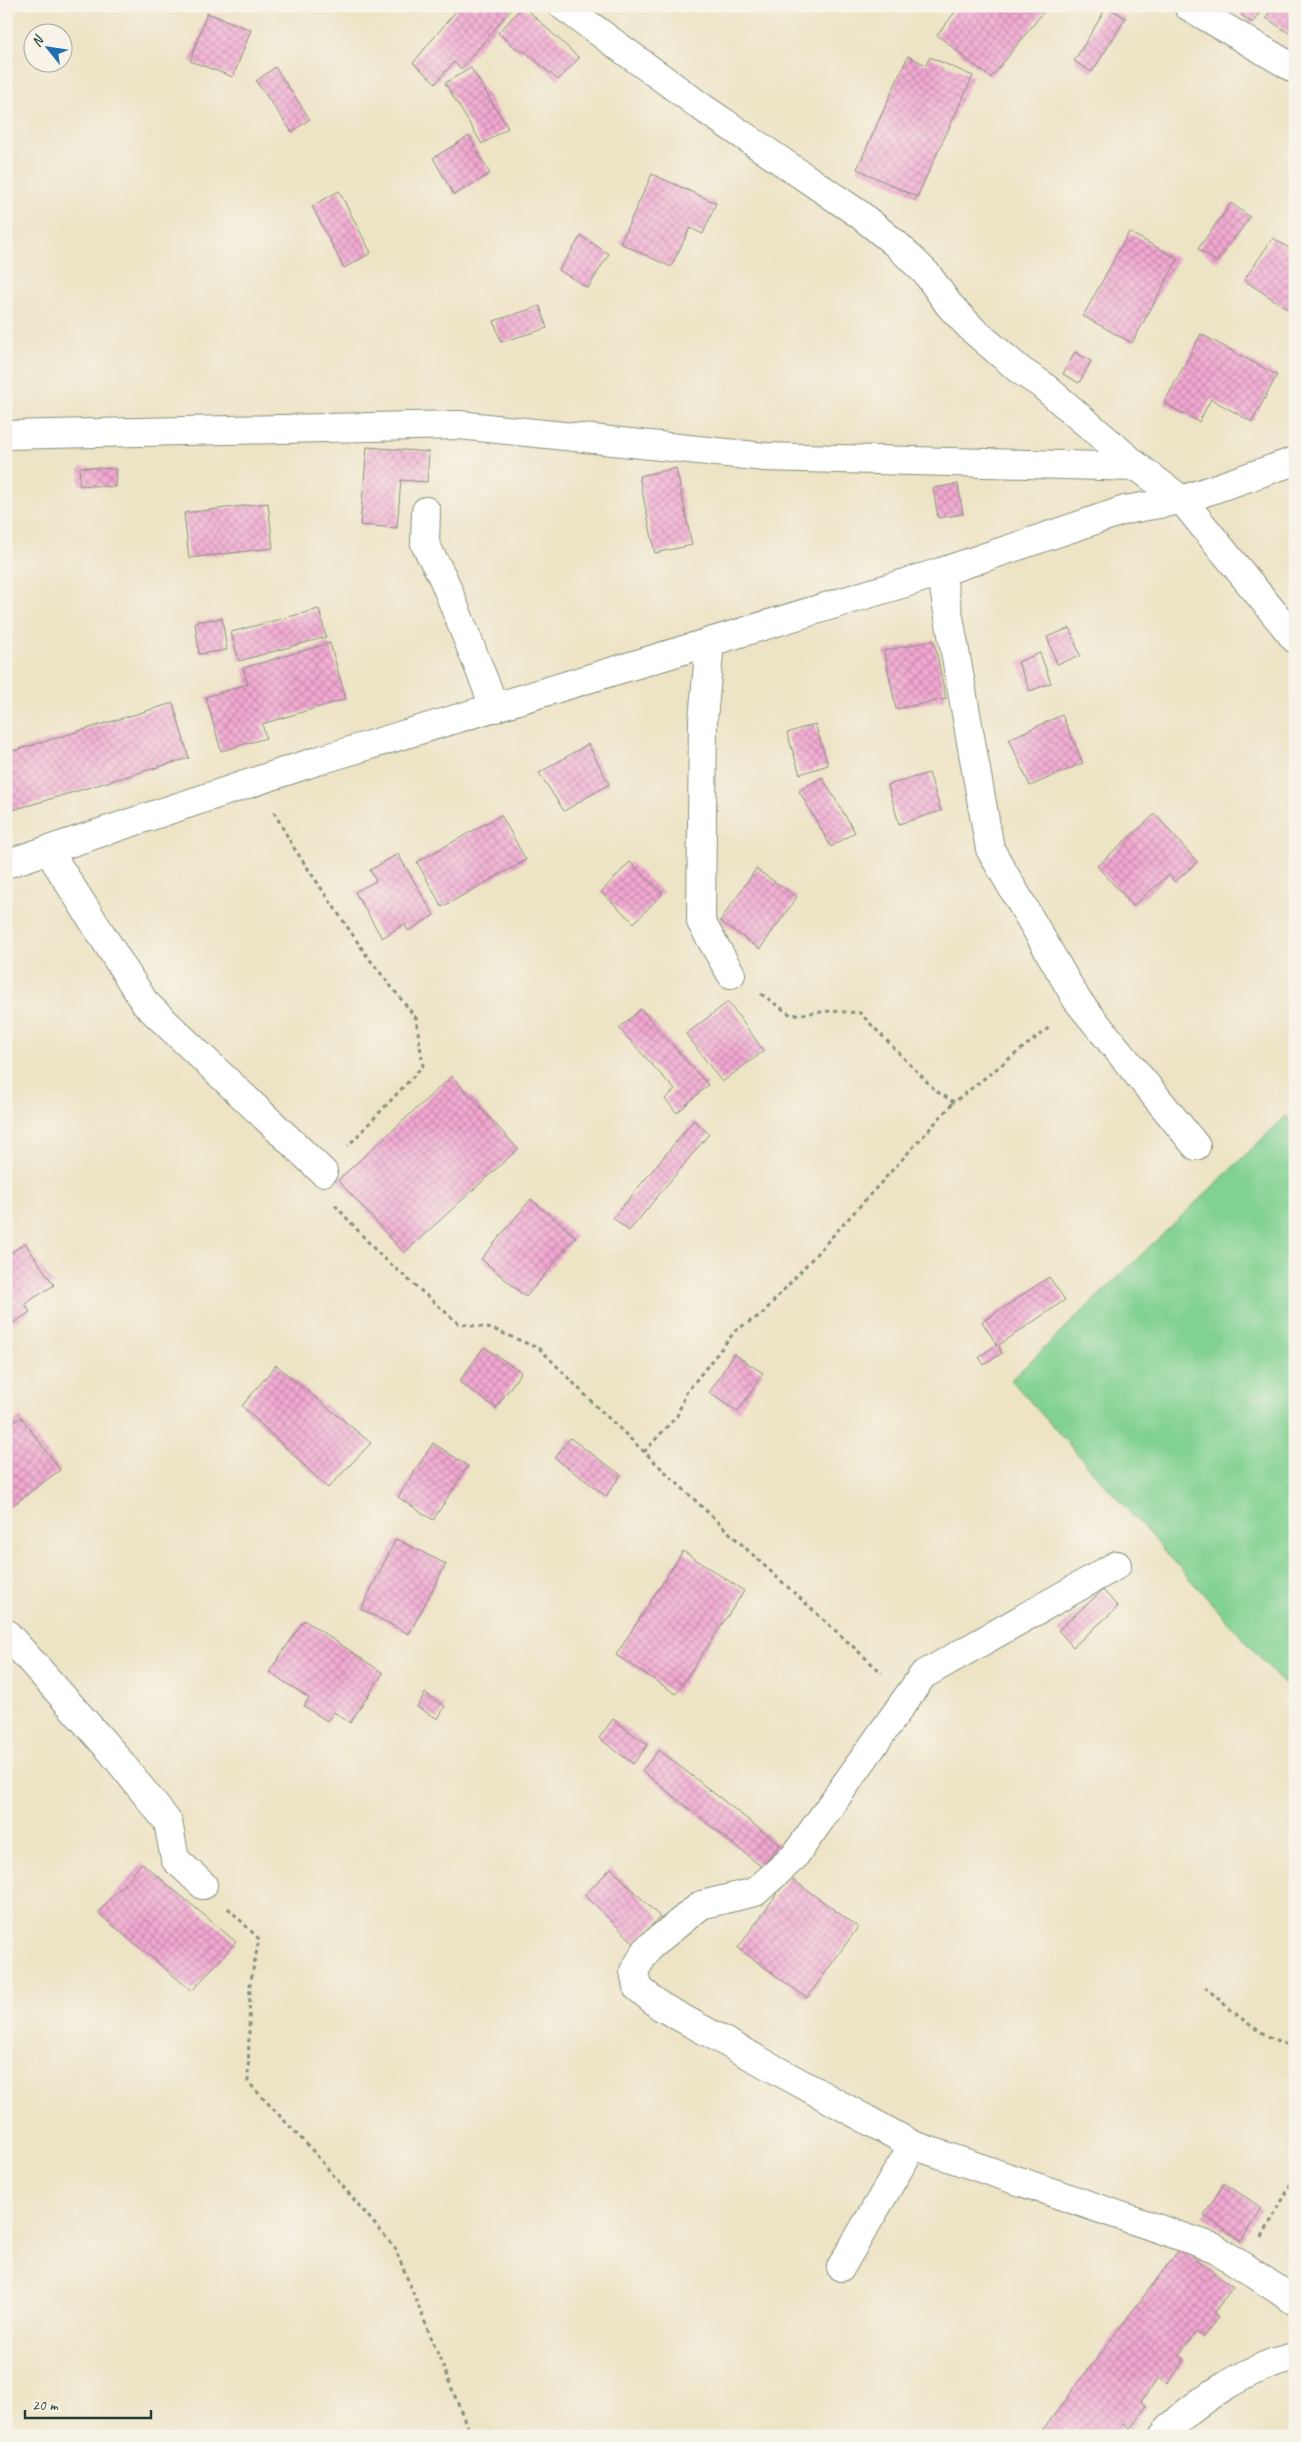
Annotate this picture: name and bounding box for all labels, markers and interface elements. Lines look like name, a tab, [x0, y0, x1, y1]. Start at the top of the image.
north arrow	[22, 22, 72, 72]
text: N	[28, 32, 48, 50]
scale bar	[25, 2387, 151, 2419]
text: 20 m	[32, 2396, 59, 2415]

